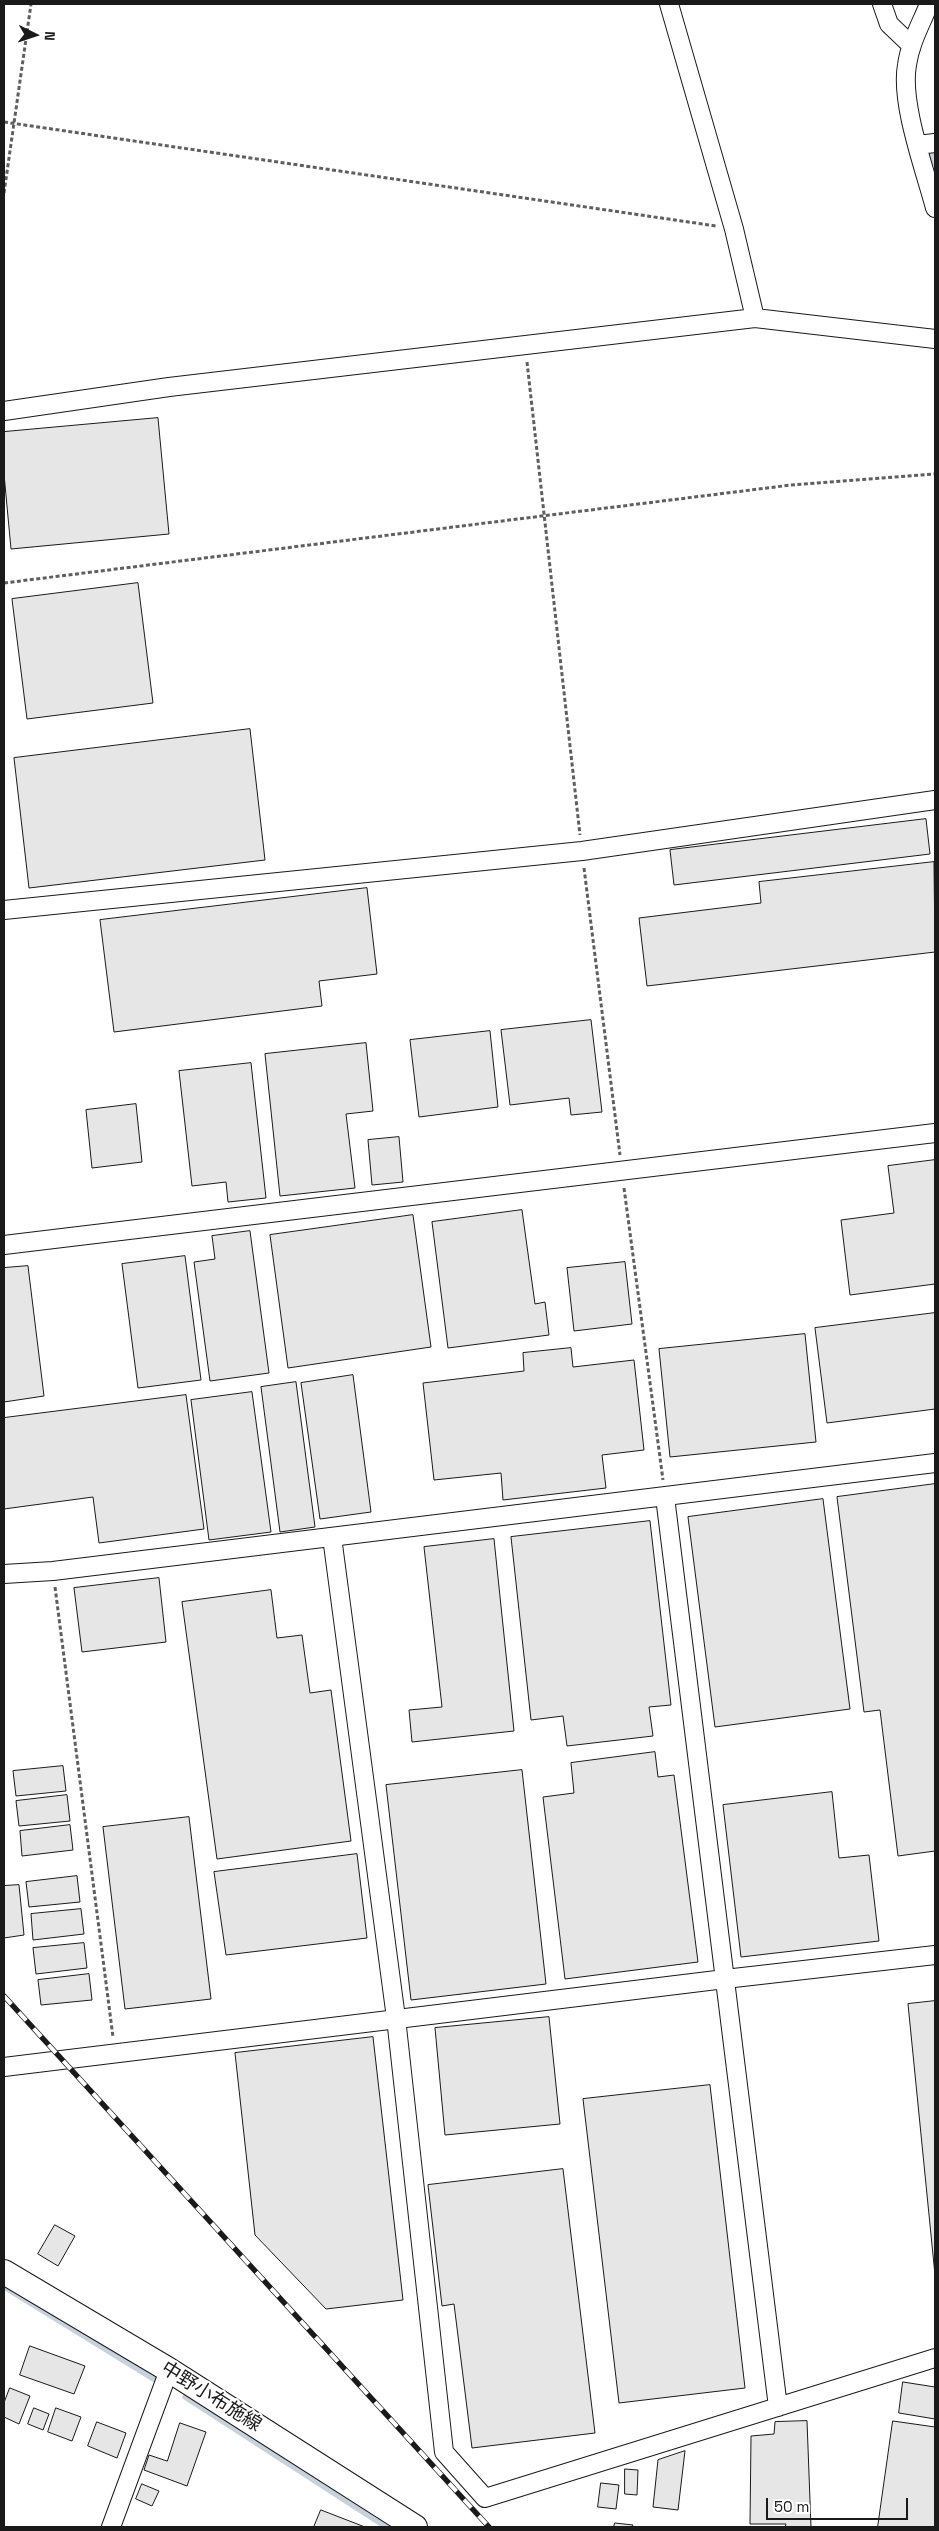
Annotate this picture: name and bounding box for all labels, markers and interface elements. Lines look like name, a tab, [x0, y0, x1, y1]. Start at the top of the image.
north arrow	[10, 10, 60, 60]
text: N	[41, 31, 59, 41]
street label: 中野小布施線	[157, 2357, 265, 2437]
scale bar	[769, 2488, 912, 2520]
text: 50 m	[774, 2497, 809, 2516]

